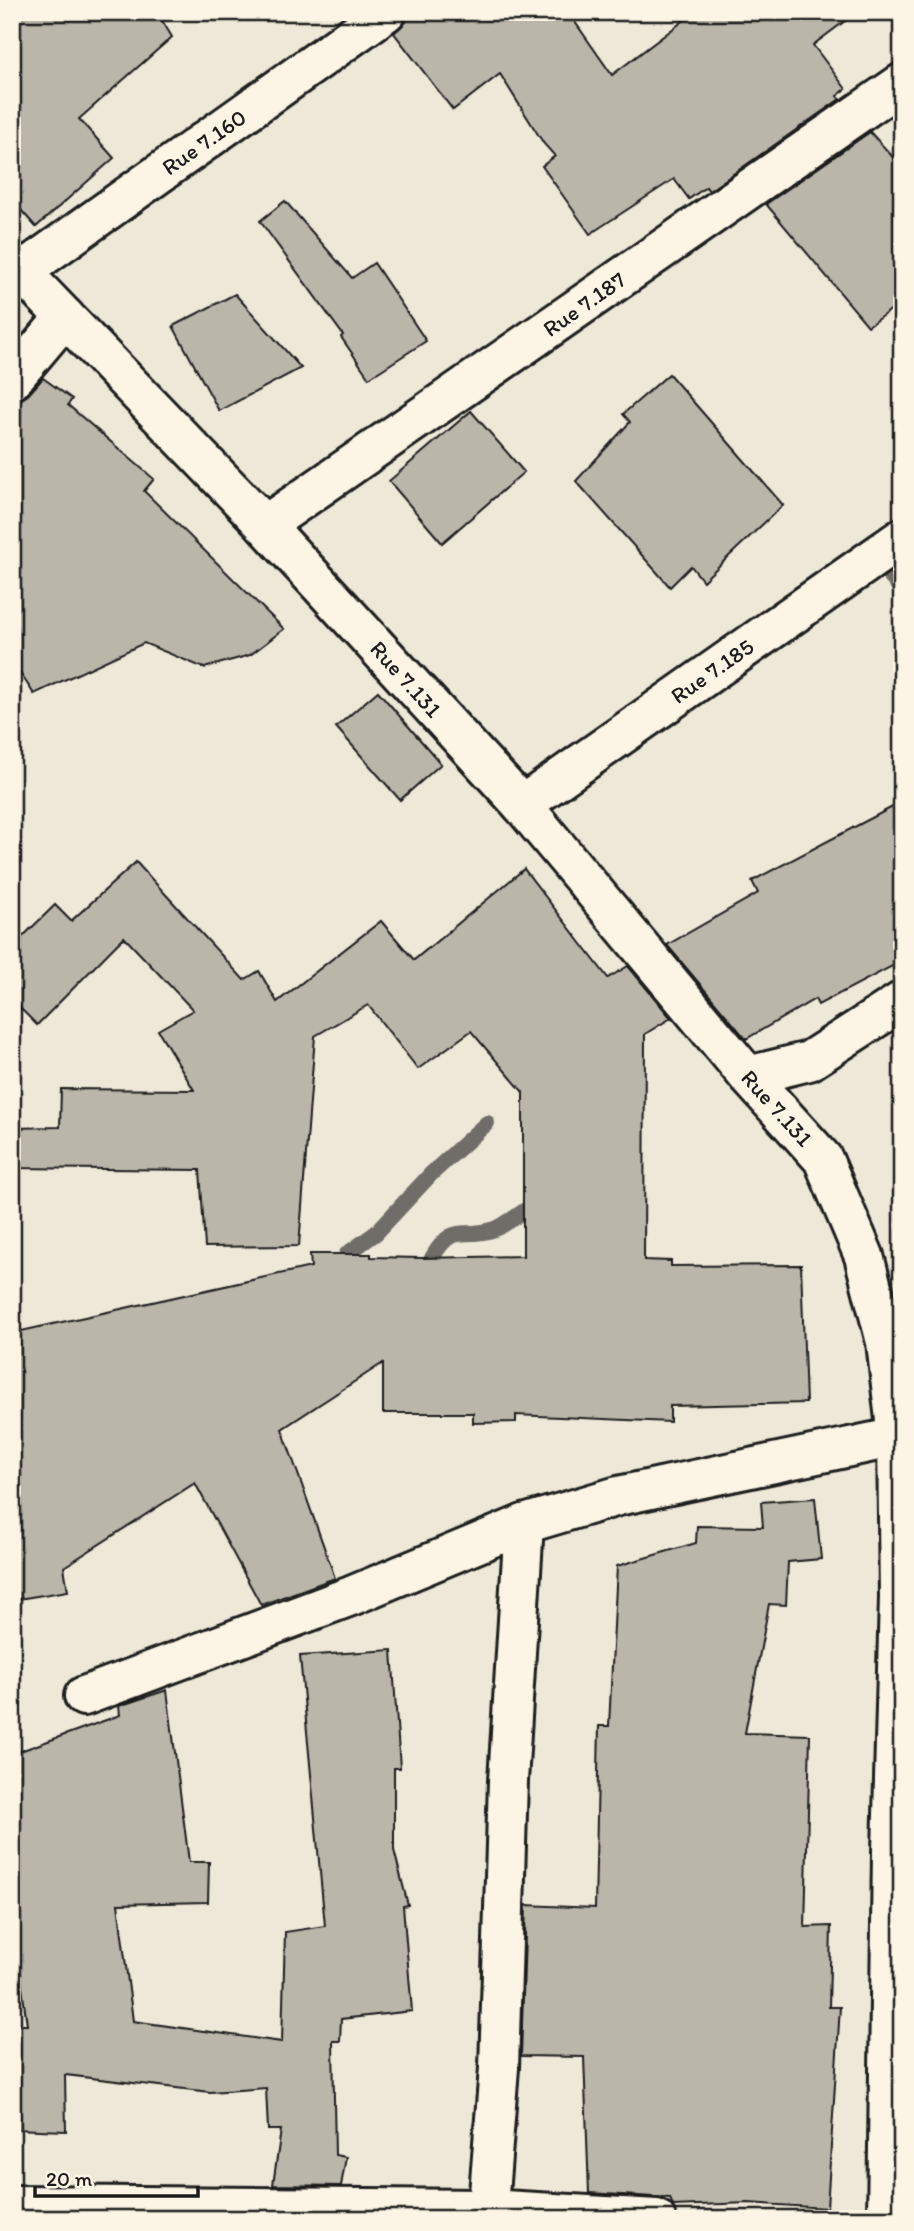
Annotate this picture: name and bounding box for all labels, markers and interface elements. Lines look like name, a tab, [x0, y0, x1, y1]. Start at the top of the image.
street label: Rue 7.160	[156, 103, 252, 181]
street label: Rue 7.187	[537, 265, 631, 343]
street label: Rue 7.185	[665, 632, 759, 710]
street label: Rue 7.131	[364, 635, 448, 723]
street label: Rue 7.131	[735, 1064, 819, 1152]
scale bar	[35, 2154, 198, 2198]
text: 20 m	[46, 2166, 93, 2191]

